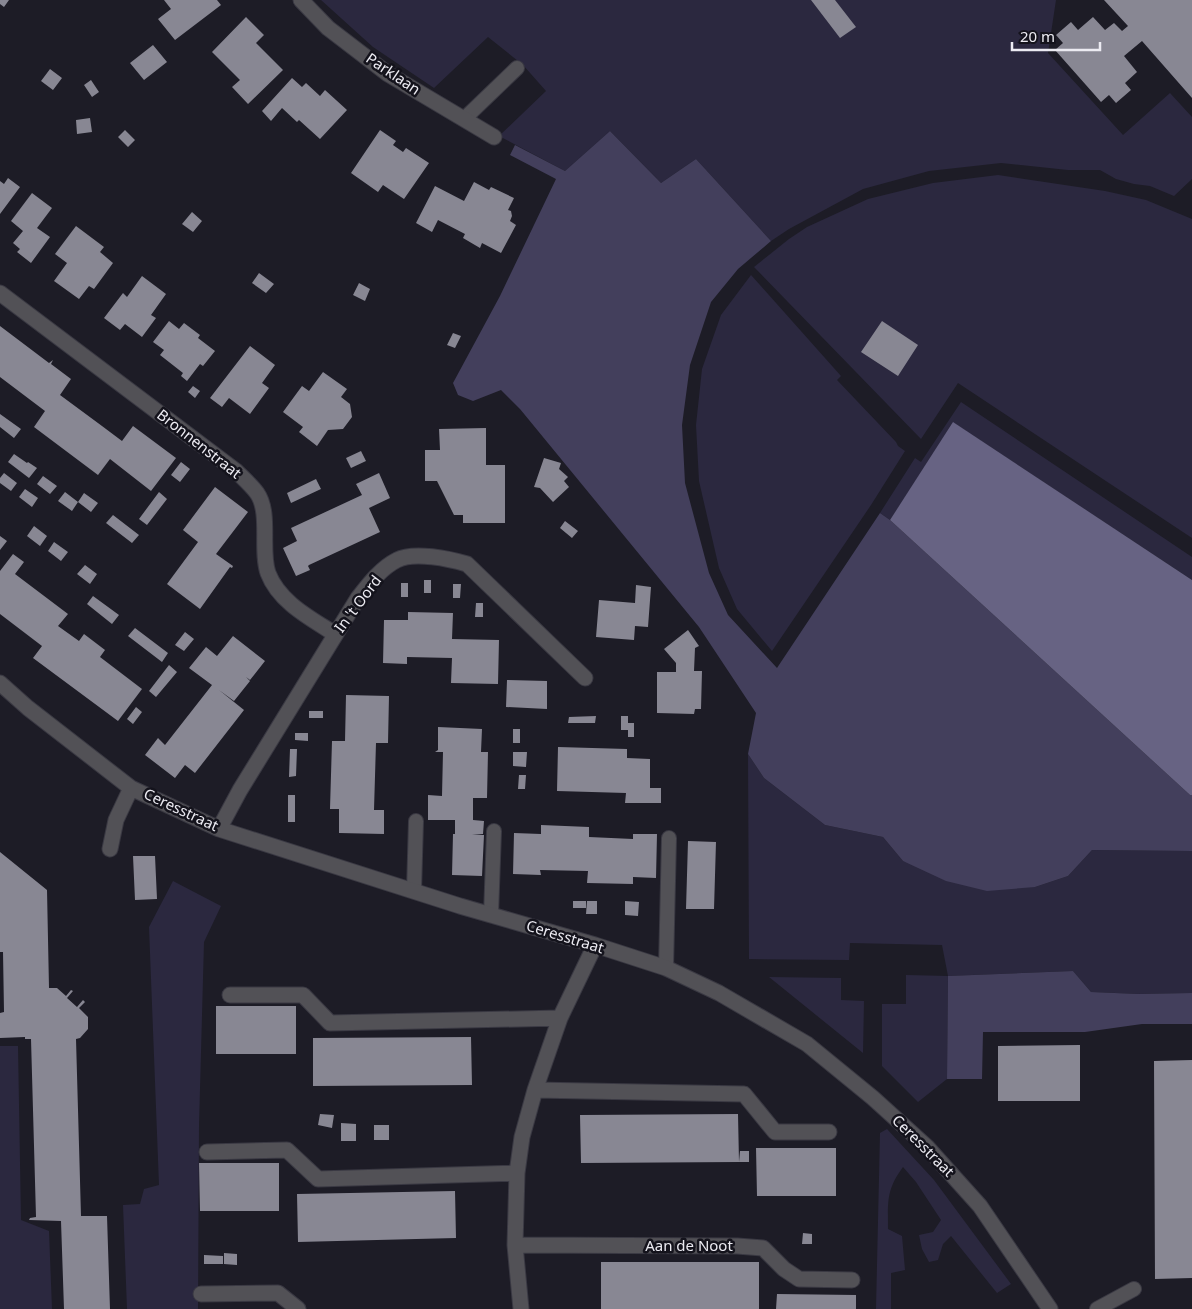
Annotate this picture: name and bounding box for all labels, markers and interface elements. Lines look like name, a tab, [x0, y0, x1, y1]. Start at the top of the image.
scale bar	[1012, 20, 1100, 52]
text: 20 m	[1020, 26, 1055, 46]
street label: Parklaan	[362, 48, 425, 99]
street label: Bronnenstraat	[153, 404, 246, 483]
street label: In 't Oord	[329, 571, 385, 636]
street label: Ceresstraat	[141, 783, 223, 835]
street label: Ceresstraat	[524, 915, 607, 958]
street label: Ceresstraat	[888, 1110, 960, 1181]
street label: Aan de Noot	[645, 1235, 733, 1255]

